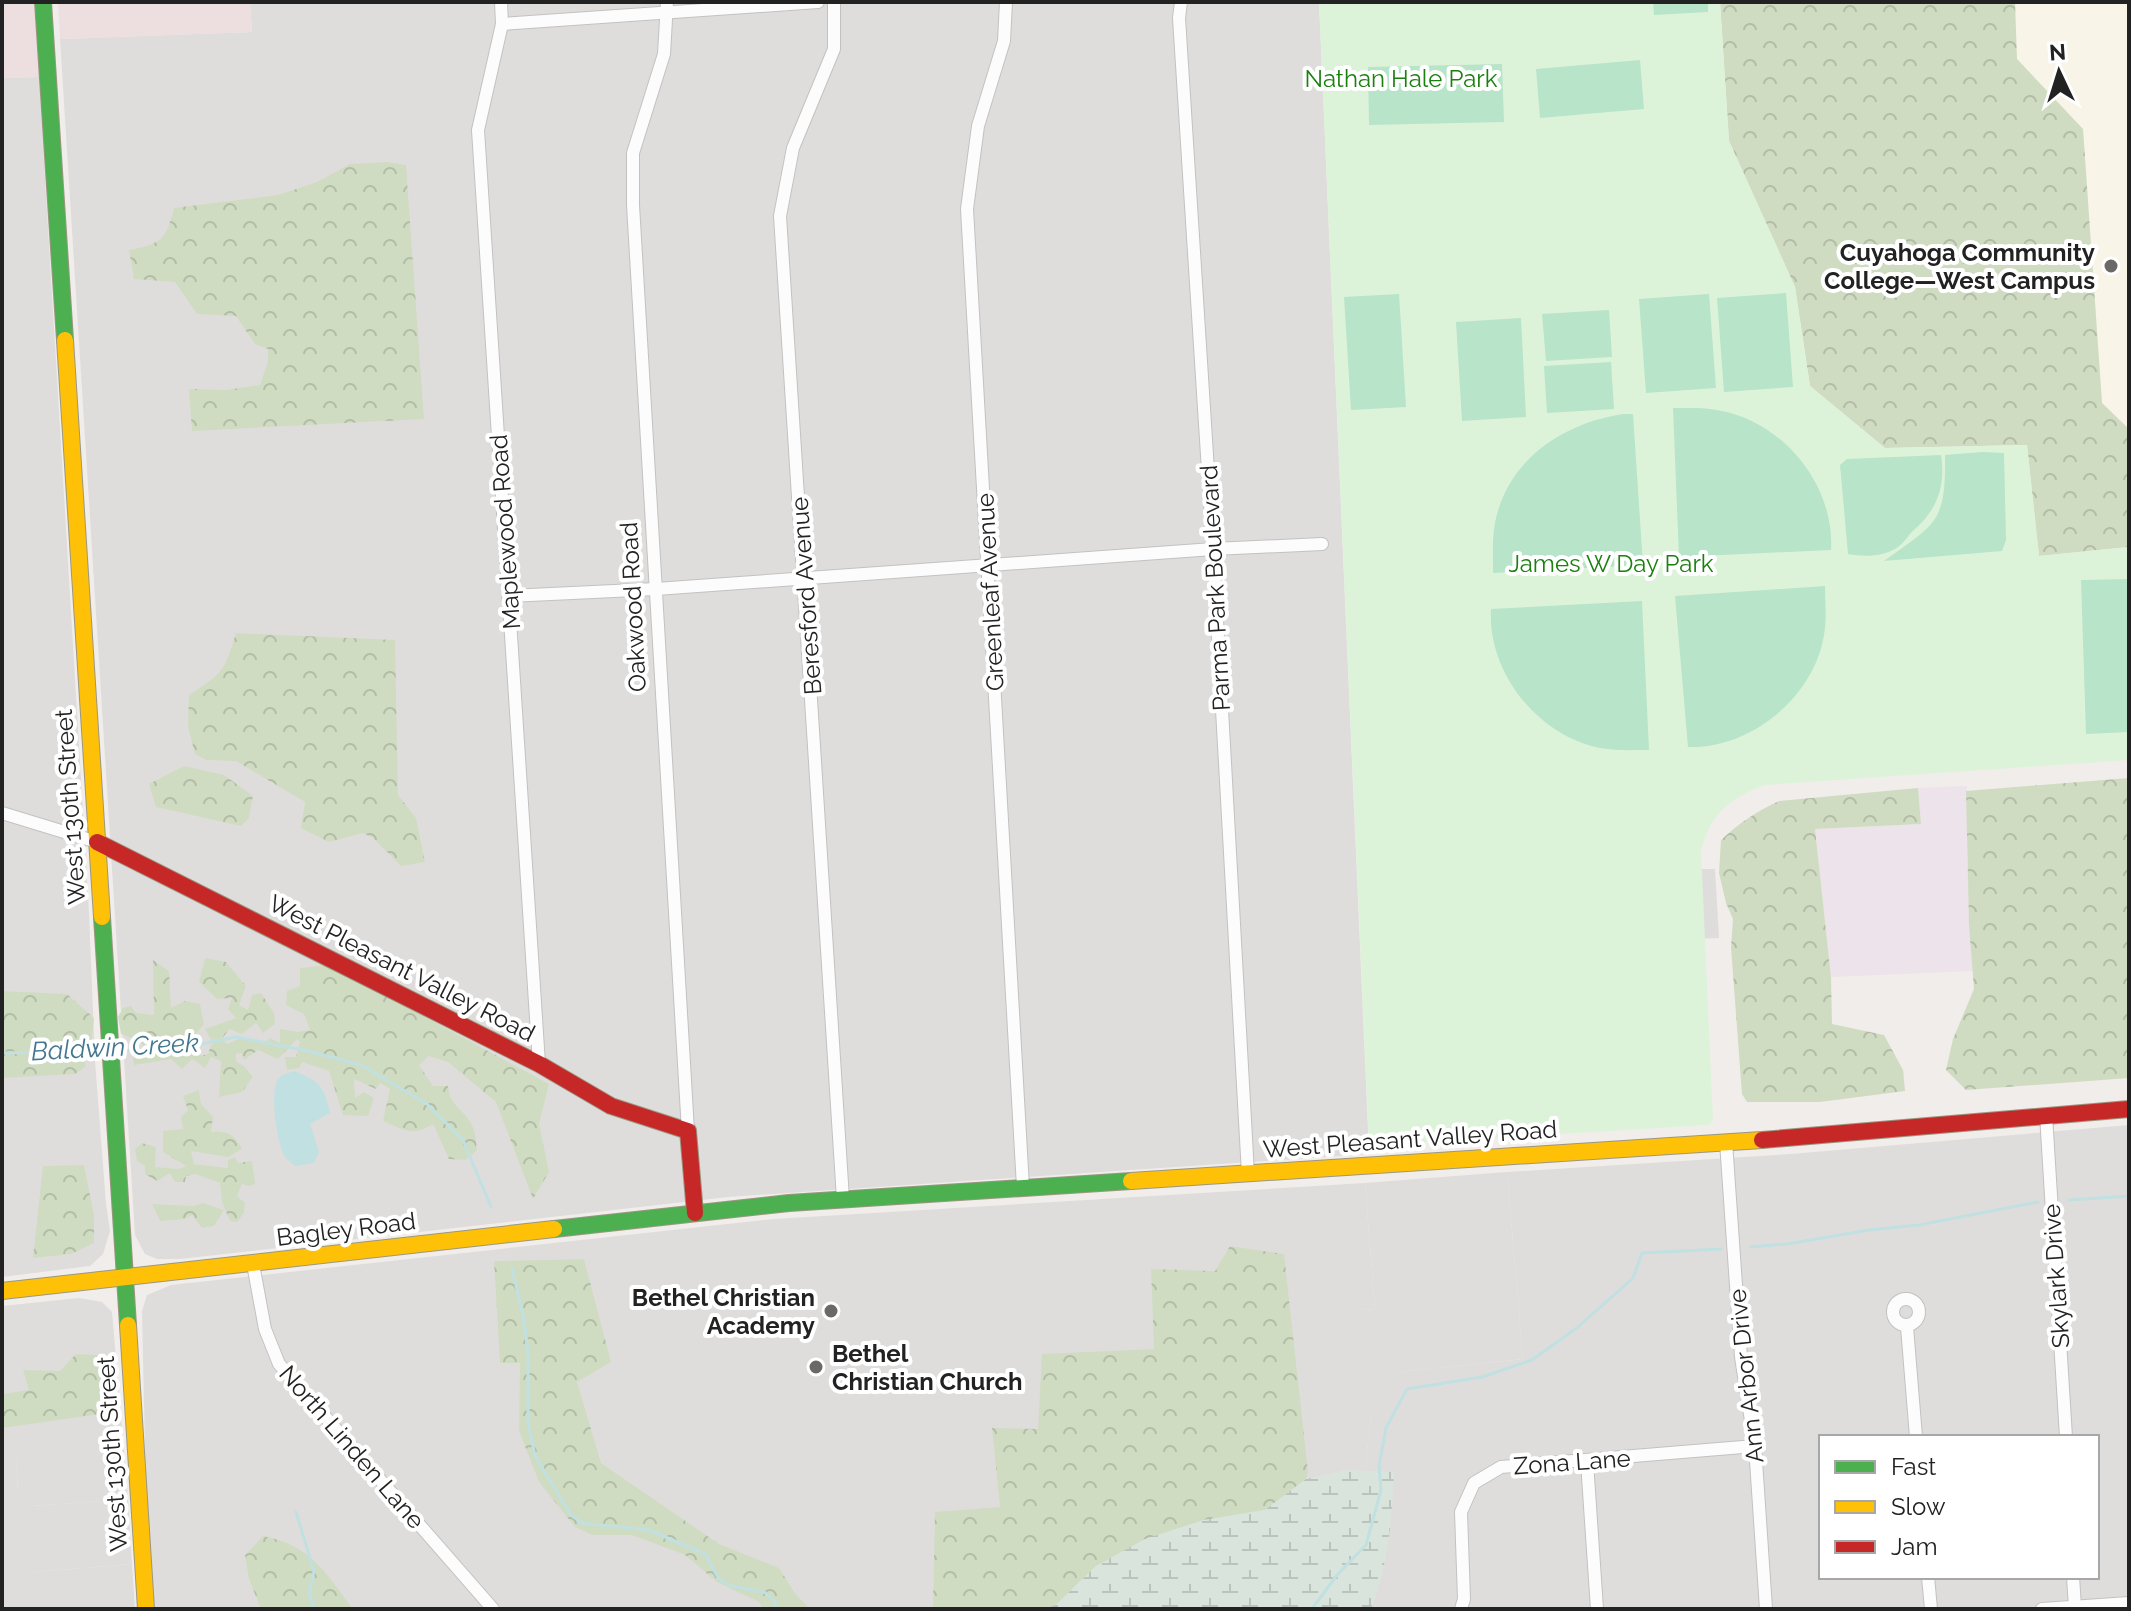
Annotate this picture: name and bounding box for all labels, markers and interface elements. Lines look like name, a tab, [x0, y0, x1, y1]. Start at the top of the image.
north arrow	[2019, 32, 2099, 112]
text: N	[2048, 38, 2067, 66]
park label: Nathan Hale Park	[1304, 64, 1498, 93]
place label: Cuyahoga Community College—West Campus	[1824, 238, 2095, 295]
marker: Cuyahoga Community College—West Campus	[2102, 257, 2120, 275]
street label: Maplewood Road	[484, 434, 526, 630]
street label: Parma Park Boulevard	[1194, 464, 1236, 712]
street label: Greenleaf Avenue	[970, 492, 1010, 692]
street label: Beresford Avenue	[785, 496, 827, 696]
street label: Oakwood Road	[614, 521, 652, 693]
park label: James W Day Park	[1508, 549, 1714, 578]
street label: West 130th Street	[49, 708, 91, 906]
street label: West Pleasant Valley Road	[264, 888, 540, 1048]
water label: Baldwin Creek	[30, 1028, 200, 1066]
street label: West Pleasant Valley Road	[1262, 1114, 1558, 1164]
street label: Skylark Drive	[2036, 1203, 2076, 1349]
street label: Bagley Road	[275, 1206, 417, 1252]
place label: Bethel Christian Academy	[632, 1283, 815, 1340]
street label: Ann Arbor Drive	[1722, 1288, 1770, 1464]
marker: Bethel Christian Academy	[822, 1302, 840, 1320]
place label: Bethel Christian Church	[832, 1339, 1022, 1396]
street label: West 130th Street	[91, 1355, 133, 1553]
marker: Bethel Christian Church	[807, 1358, 825, 1376]
street label: North Linden Lane	[273, 1359, 431, 1535]
legend	[1819, 1435, 2099, 1579]
street label: Zona Lane	[1512, 1443, 1632, 1481]
text: Fast	[1891, 1452, 1936, 1481]
text: Slow	[1891, 1492, 1946, 1521]
text: Jam	[1891, 1532, 1937, 1561]

